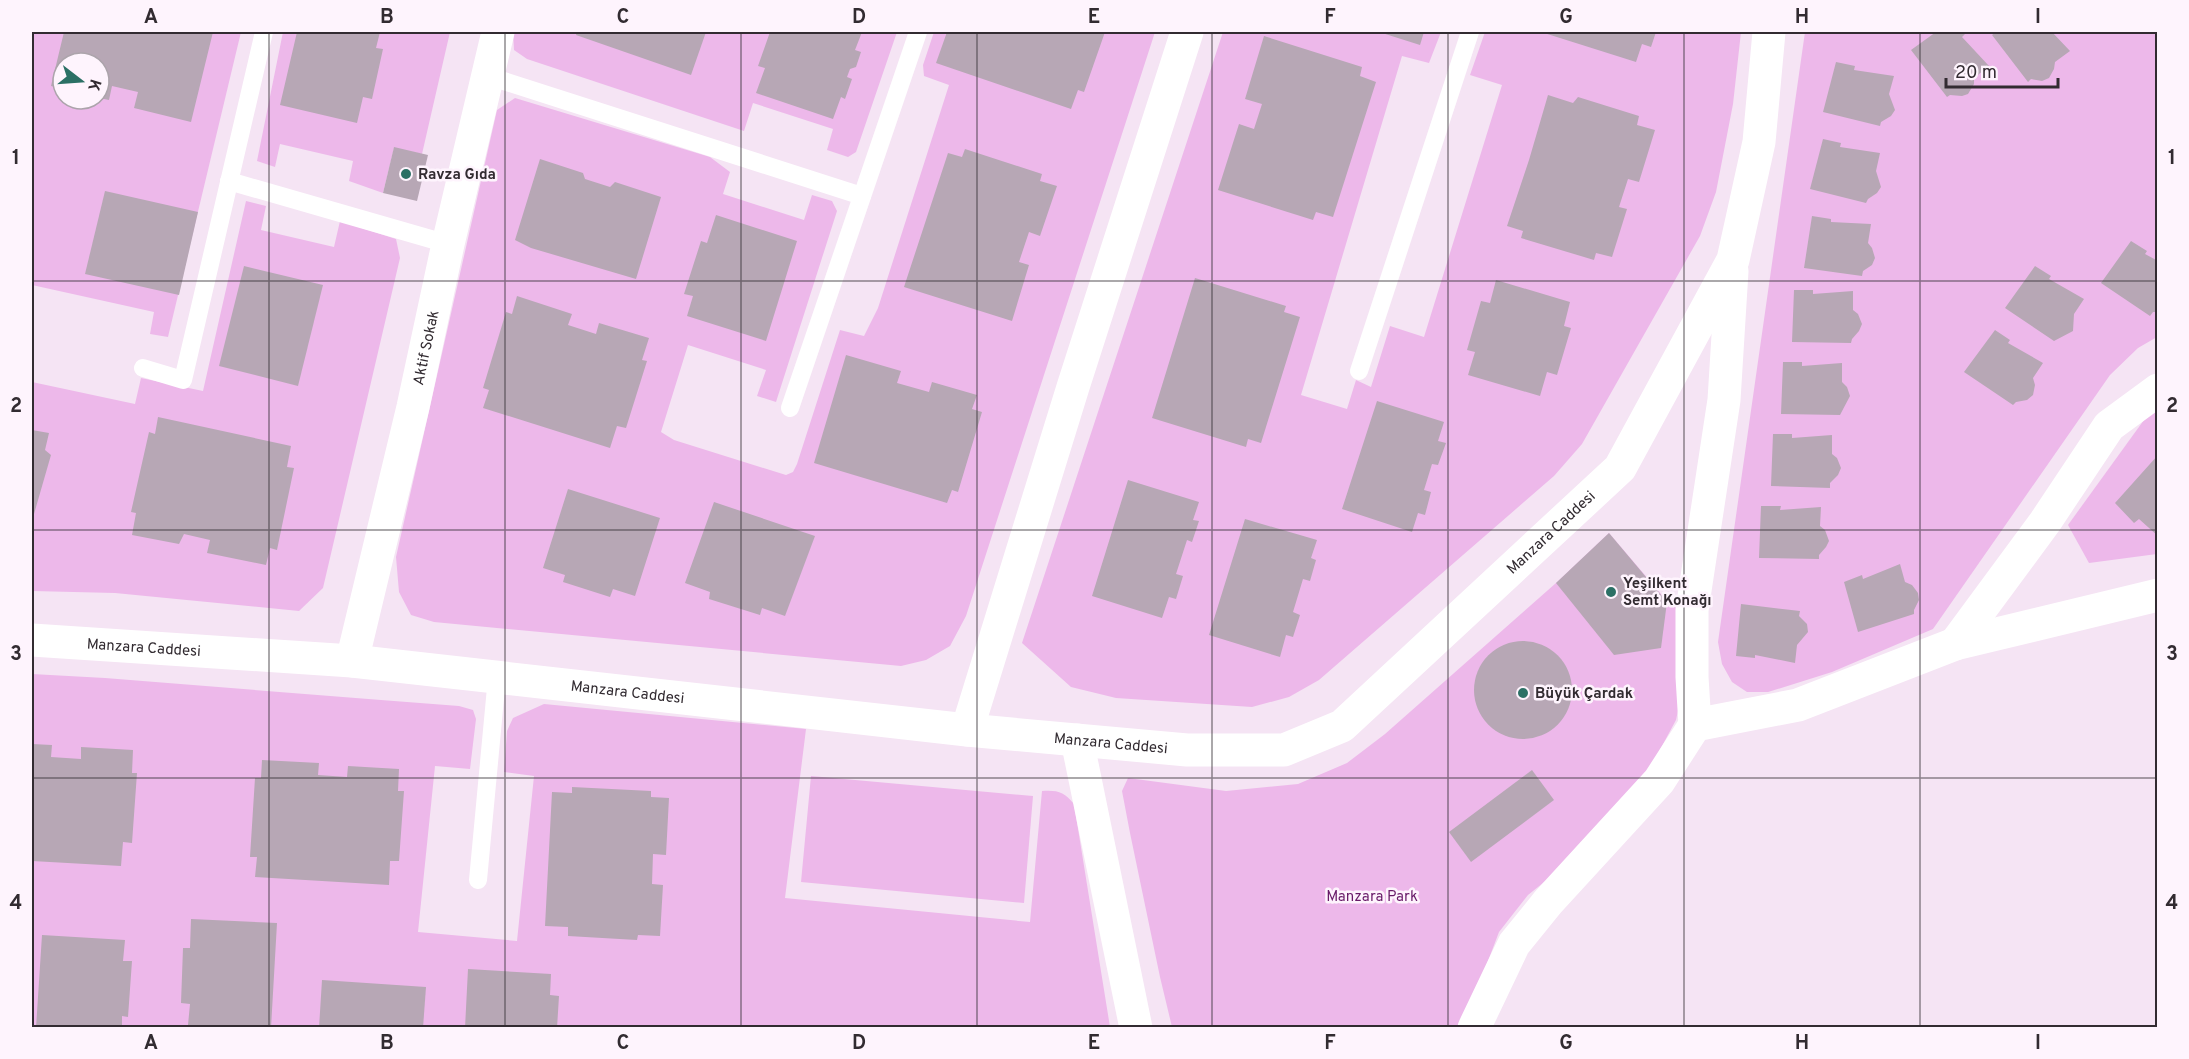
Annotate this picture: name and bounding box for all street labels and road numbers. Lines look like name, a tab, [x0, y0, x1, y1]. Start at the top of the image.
street label: Aktif Sokak	[410, 309, 445, 387]
street label: Manzara Caddesi	[1503, 488, 1600, 579]
street label: Manzara Caddesi	[86, 636, 201, 662]
street label: Manzara Caddesi	[570, 678, 685, 709]
street label: Manzara Caddesi	[1053, 730, 1169, 759]

